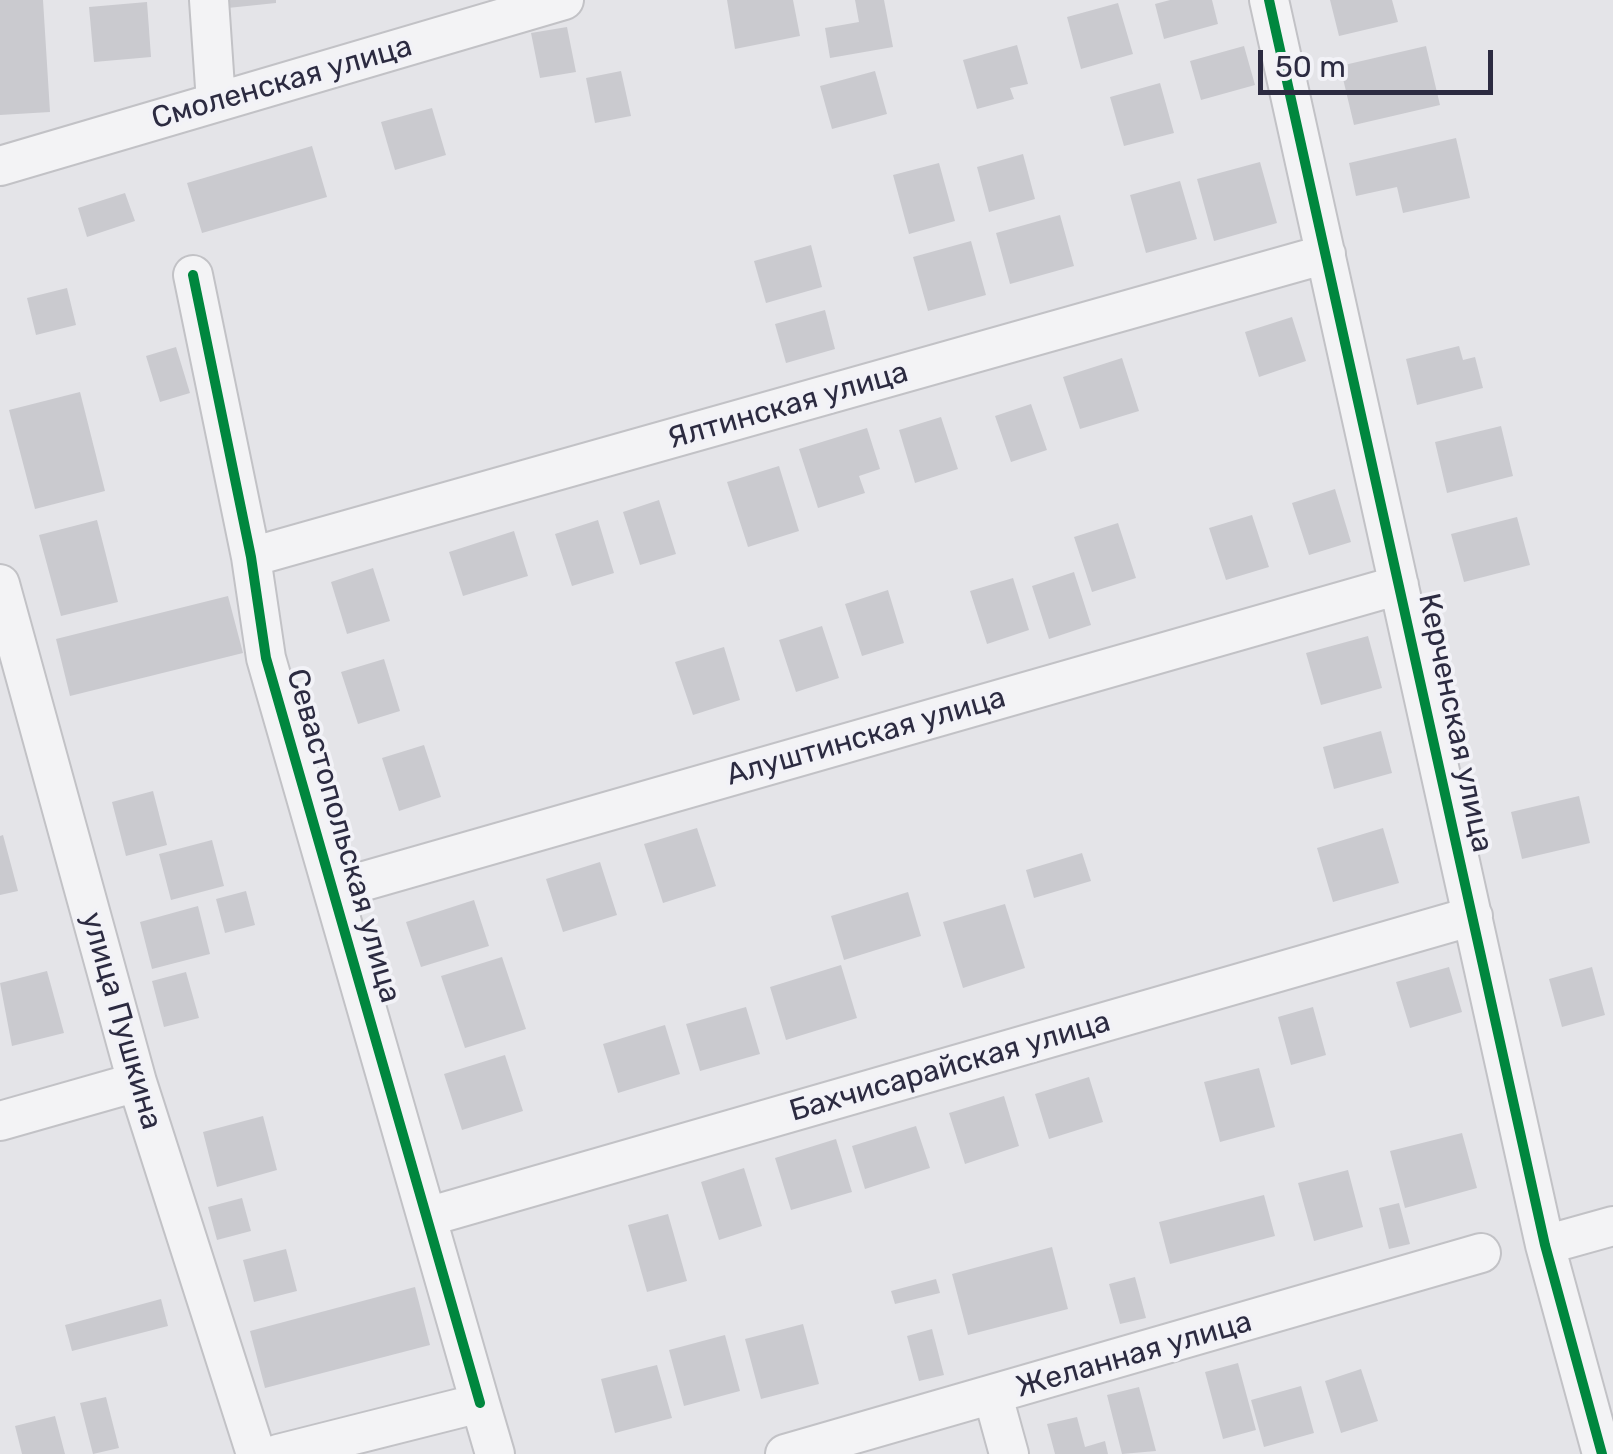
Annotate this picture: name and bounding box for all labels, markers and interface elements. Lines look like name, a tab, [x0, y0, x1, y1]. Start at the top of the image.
street label: Смоленская улица	[148, 29, 416, 137]
scale bar	[1263, 30, 1498, 92]
text: 50 m	[1275, 49, 1346, 85]
street label: Ялтинская улица	[664, 354, 912, 458]
street label: Керченская улица	[1410, 590, 1500, 856]
street label: Севастопольская улица	[278, 665, 408, 1007]
street label: Алуштинская улица	[722, 680, 1010, 794]
street label: улица Пушкина	[73, 908, 169, 1134]
street label: Бахчисарайская улица	[786, 1004, 1114, 1130]
street label: Желанная улица	[1012, 1304, 1256, 1406]

